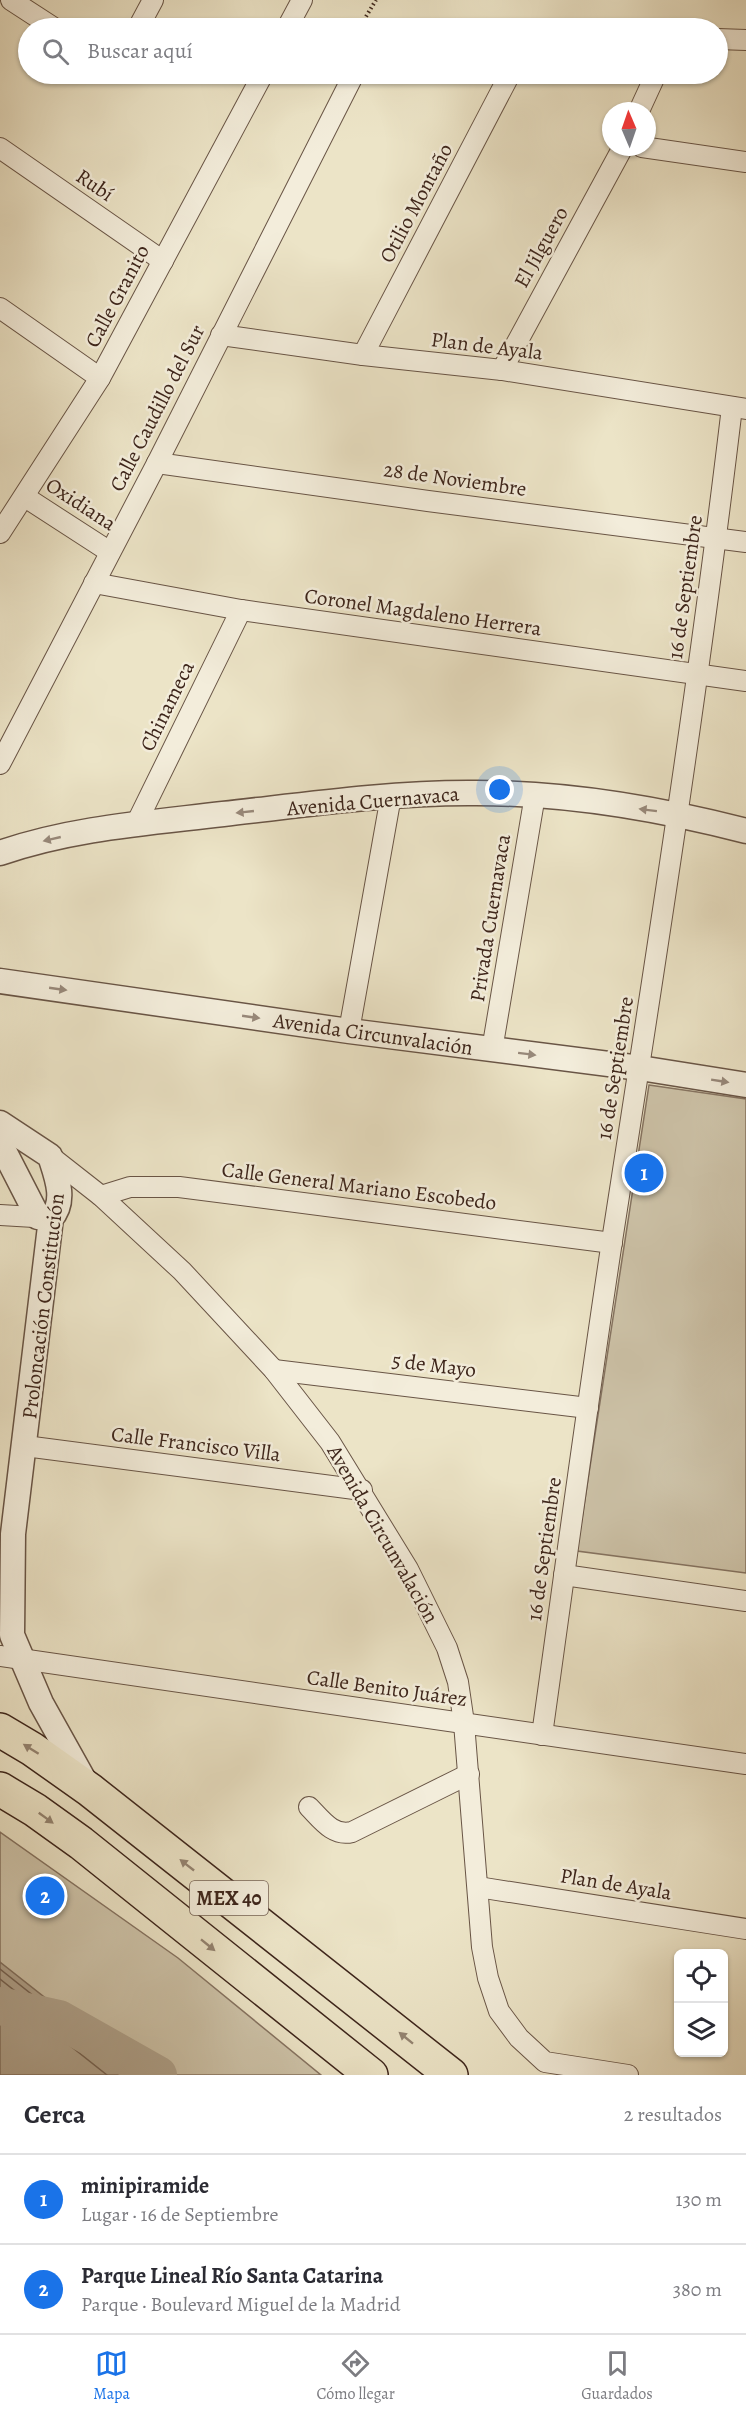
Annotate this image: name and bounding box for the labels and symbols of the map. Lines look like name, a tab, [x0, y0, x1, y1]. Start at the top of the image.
north arrow	[602, 102, 656, 156]
street label: Otilio Montaño	[373, 138, 459, 268]
street label: Rubí	[71, 162, 120, 208]
street label: El Jilguero	[507, 201, 575, 293]
street label: Calle Granito	[78, 240, 156, 352]
street label: Calle Caudillo del Sur	[103, 320, 211, 496]
street label: Plan de Ayala	[429, 325, 545, 367]
street label: 28 de Noviembre	[382, 455, 528, 503]
street label: Oxidiana	[40, 471, 122, 537]
street label: 16 de Septiembre	[661, 513, 709, 661]
street label: Coronel Magdaleno Herrera	[303, 582, 543, 643]
street label: Chinameca	[133, 656, 201, 756]
your location	[485, 775, 514, 804]
street label: Avenida Cuernavaca	[285, 779, 461, 823]
one-way arrow	[638, 805, 657, 814]
one-way arrow	[235, 807, 254, 817]
street label: Privada Cuernavaca	[463, 832, 517, 1004]
one-way arrow	[43, 834, 61, 844]
one-way arrow	[49, 985, 68, 994]
street label: 16 de Septiembre	[590, 994, 640, 1142]
street label: Avenida Circunvalación	[270, 1006, 475, 1062]
one-way arrow	[242, 1012, 261, 1021]
one-way arrow	[518, 1049, 537, 1059]
one-way arrow	[711, 1077, 730, 1086]
pin: 1	[624, 1150, 664, 1196]
street label: Calle General Mariano Escobedo	[220, 1155, 498, 1217]
street label: Proloncación Constitución	[15, 1192, 71, 1420]
street label: 5 de Mayo	[390, 1346, 478, 1384]
street label: Calle Francisco Villa	[110, 1420, 283, 1468]
street label: Avenida Circunvalación	[320, 1439, 445, 1628]
street label: 16 de Septiembre	[520, 1475, 568, 1623]
street label: Calle Benito Juárez	[305, 1663, 469, 1713]
one-way arrow	[22, 1743, 39, 1754]
one-way arrow	[38, 1812, 54, 1823]
one-way arrow	[179, 1858, 195, 1871]
street label: Plan de Ayala	[558, 1861, 674, 1907]
pin: 2	[26, 1874, 64, 1918]
road number: MEX 40	[190, 1881, 268, 1915]
one-way arrow	[200, 1938, 216, 1951]
one-way arrow	[398, 2033, 413, 2045]

